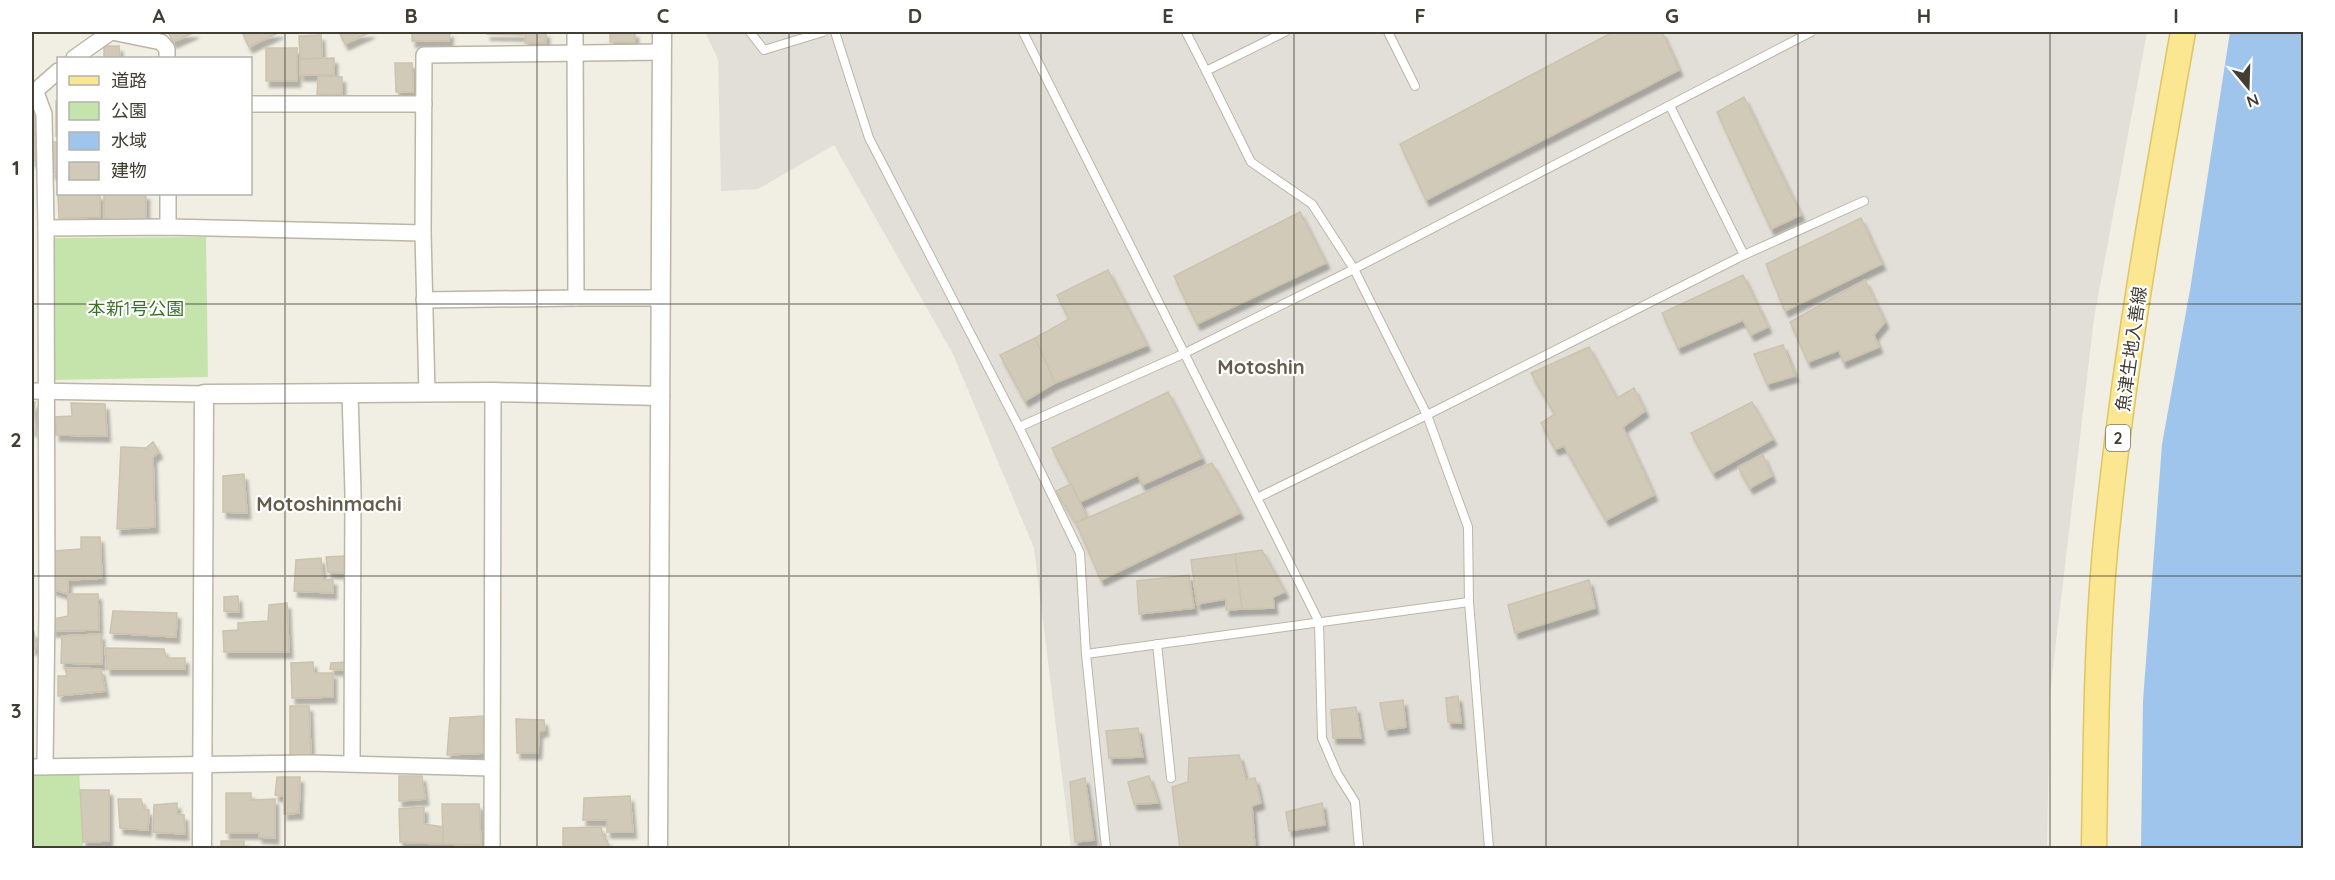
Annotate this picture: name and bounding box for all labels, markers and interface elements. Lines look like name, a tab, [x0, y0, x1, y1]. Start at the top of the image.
text: A	[153, 3, 166, 28]
text: B	[404, 3, 418, 28]
text: C	[657, 3, 670, 28]
text: D	[908, 3, 922, 28]
text: E	[1162, 3, 1174, 28]
text: F	[1414, 3, 1426, 28]
text: G	[1665, 3, 1679, 28]
text: H	[1917, 3, 1931, 28]
text: I	[2173, 3, 2179, 28]
legend	[57, 57, 252, 195]
north arrow	[2218, 57, 2278, 117]
text: 道路	[111, 69, 147, 92]
text: N	[2244, 90, 2262, 113]
text: 公園	[111, 99, 147, 122]
text: 水域	[111, 129, 147, 152]
text: 1	[12, 155, 20, 180]
text: 建物	[111, 159, 147, 182]
street label: 魚津生地入善線	[2111, 285, 2151, 413]
park label: 本新1号公園	[88, 297, 184, 320]
district label: Motoshin	[1217, 354, 1305, 379]
road number: 2	[2106, 425, 2130, 451]
text: 2	[10, 427, 22, 452]
district label: Motoshinmachi	[256, 491, 402, 516]
text: 3	[11, 698, 21, 723]

